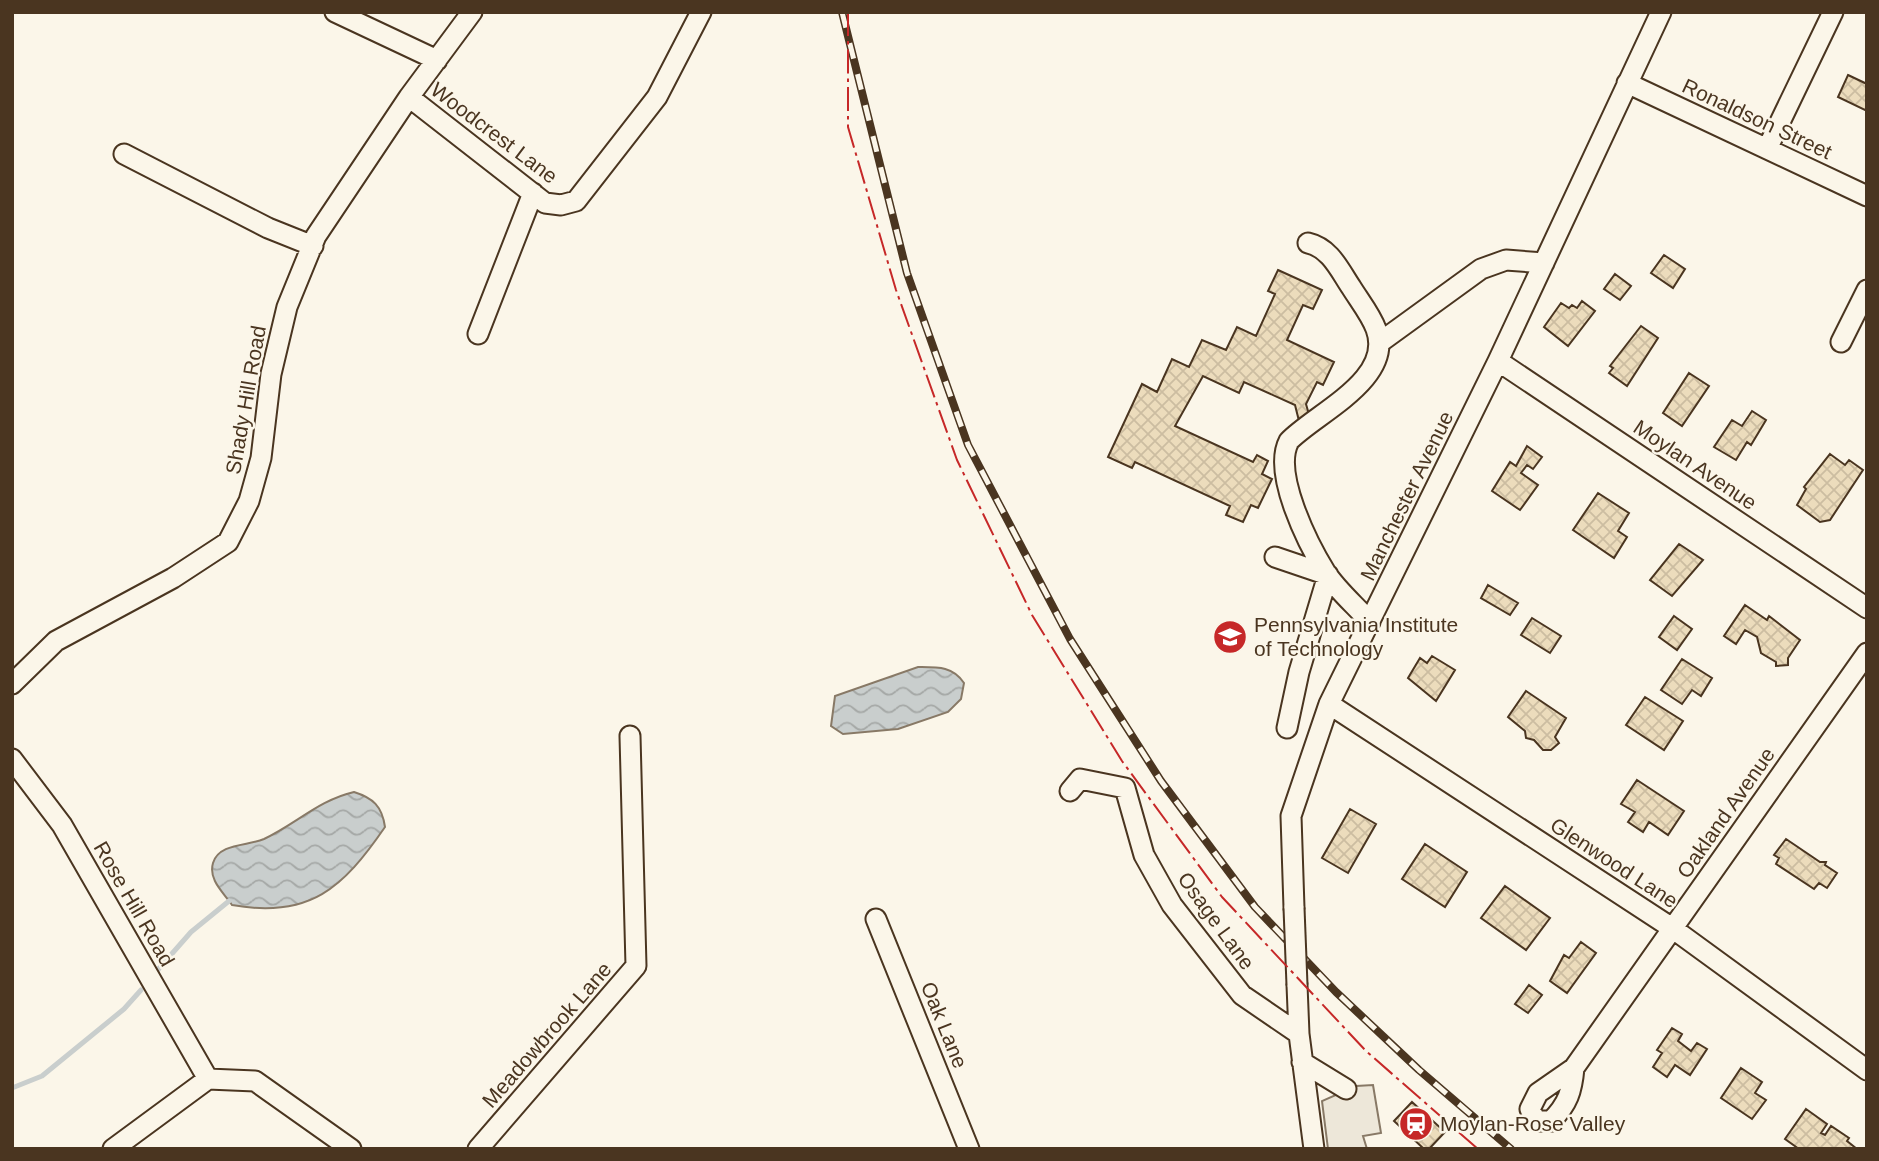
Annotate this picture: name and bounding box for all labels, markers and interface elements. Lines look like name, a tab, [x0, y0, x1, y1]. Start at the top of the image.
street label: Ronaldson Street	[1679, 74, 1836, 163]
street label: Woodcrest Lane	[426, 78, 562, 188]
street label: Shady Hill Road	[221, 324, 270, 476]
street label: Manchester Avenue	[1356, 407, 1457, 584]
street label: Moylan Avenue	[1629, 415, 1761, 514]
place label: Pennsylvania Institute of Technology	[1254, 613, 1458, 660]
school or university icon: Pennsylvania Institute of Technology	[1211, 618, 1249, 656]
street label: Oakland Avenue	[1672, 743, 1779, 882]
street label: Glenwood Lane	[1546, 813, 1682, 912]
street label: Rose Hill Road	[89, 837, 179, 970]
street label: Osage Lane	[1173, 868, 1259, 974]
street label: Meadowbrook Lane	[477, 958, 616, 1112]
street label: Oak Lane	[917, 978, 972, 1071]
station icon: Moylan-Rose Valley	[1397, 1105, 1435, 1143]
place label: Moylan-Rose Valley	[1440, 1112, 1626, 1135]

